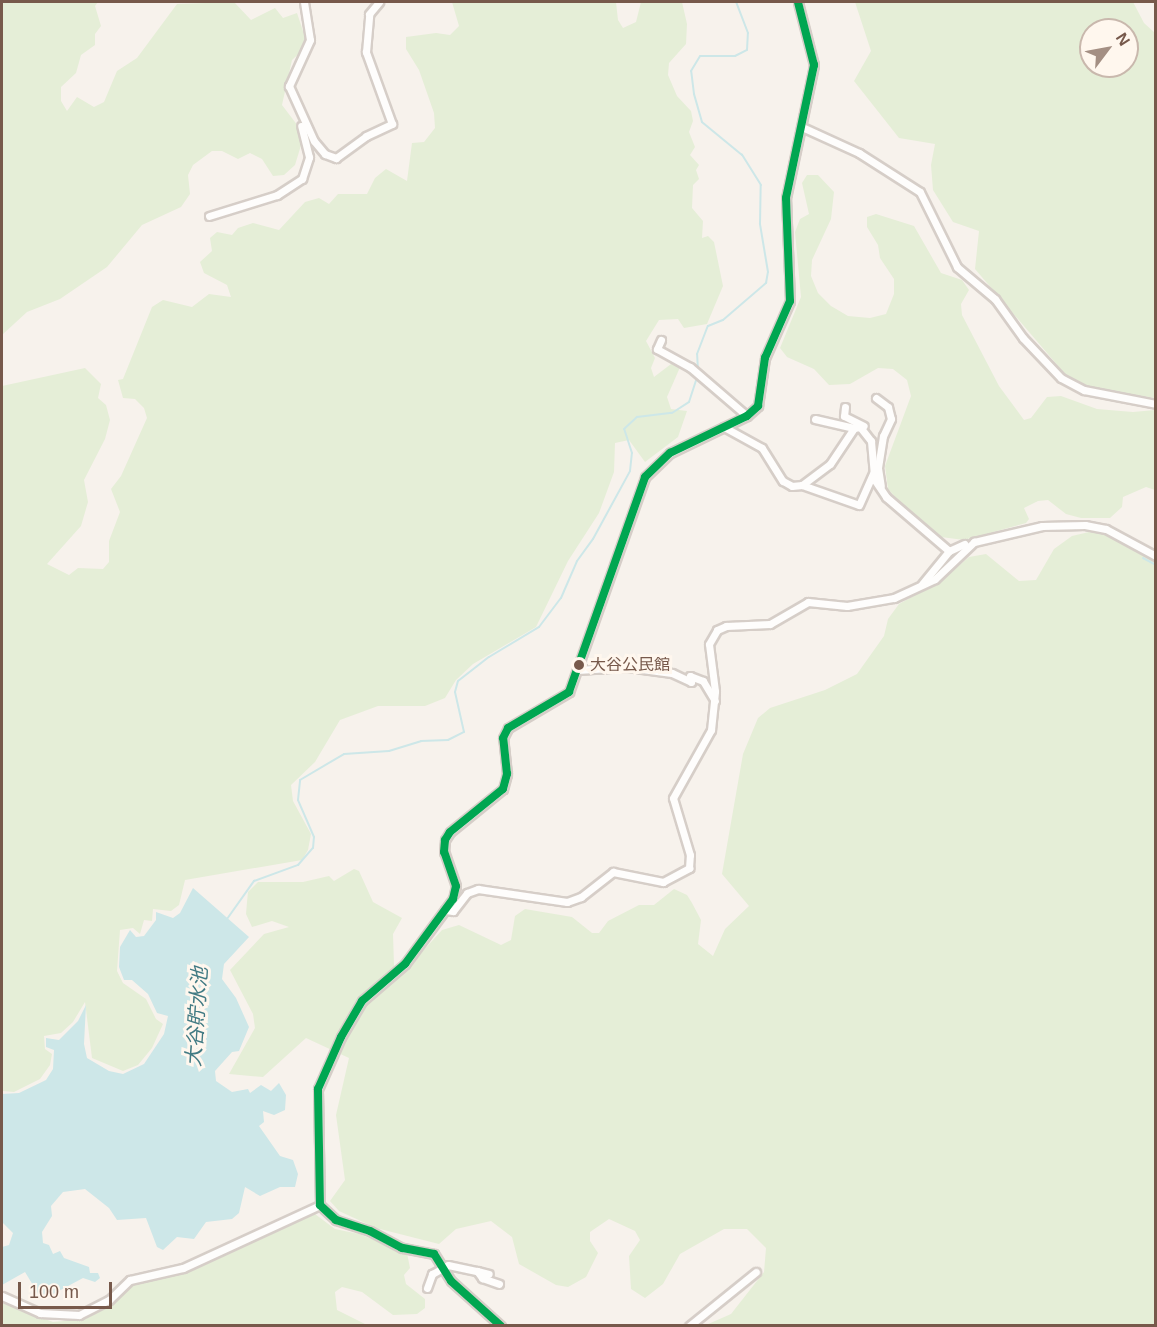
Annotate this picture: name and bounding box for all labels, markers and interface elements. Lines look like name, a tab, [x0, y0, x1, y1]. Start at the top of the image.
north arrow	[1079, 18, 1139, 78]
text: N	[1113, 30, 1133, 49]
place label: 大谷公民館	[590, 655, 670, 675]
marker: 大谷公民館	[573, 659, 585, 671]
water label: 大谷貯水池	[182, 966, 212, 1068]
scale bar	[21, 1270, 116, 1308]
text: 100 m	[29, 1282, 79, 1302]

